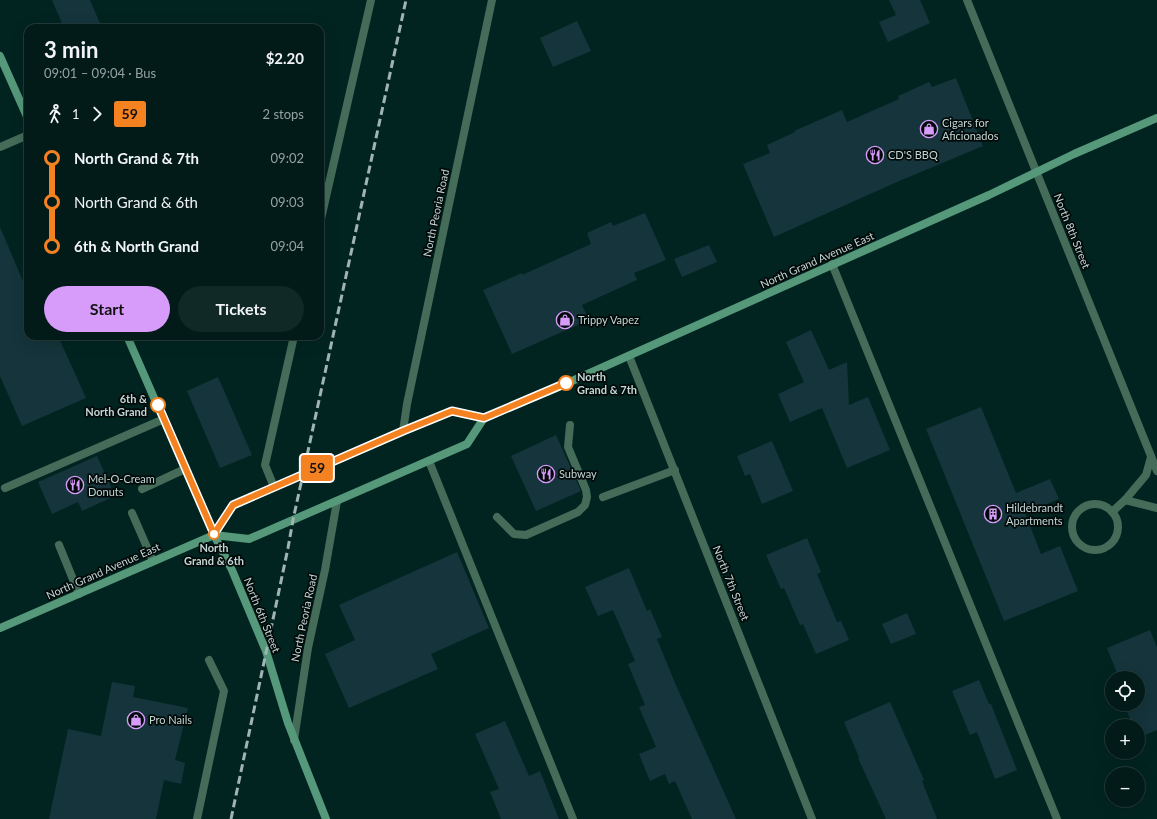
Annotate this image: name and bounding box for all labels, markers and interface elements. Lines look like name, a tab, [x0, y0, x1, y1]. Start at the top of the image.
text: 3 min	[44, 36, 99, 63]
text: $2.20	[266, 49, 304, 67]
text: 09:01 – 09:04 · Bus	[44, 65, 156, 81]
icon: walk	[44, 103, 66, 125]
icon: forward	[86, 103, 108, 125]
text: 59	[122, 105, 138, 122]
text: 1	[72, 106, 80, 122]
text: 2 stops	[263, 106, 304, 122]
place label: Cigars for Aficionados	[942, 116, 999, 142]
shop icon: Cigars for Aficionados	[919, 119, 939, 139]
restaurant icon: CD'S BBQ	[865, 145, 885, 165]
place label: CD'S BBQ	[888, 148, 938, 161]
text: North Grand & 7th	[74, 149, 199, 167]
text: 09:02	[271, 150, 304, 166]
street label: North Peoria Road	[420, 168, 451, 258]
street label: North 8th Street	[1052, 191, 1093, 270]
text: North Grand & 6th	[74, 193, 198, 211]
text: 09:03	[271, 194, 304, 210]
street label: North Grand Avenue East	[758, 229, 876, 291]
text: 6th & North Grand	[74, 237, 199, 255]
text: 09:04	[271, 238, 304, 254]
button: Start	[44, 286, 170, 332]
button: Tickets	[178, 286, 304, 332]
shop icon: Trippy Vapez	[555, 310, 575, 330]
place label: Trippy Vapez	[578, 313, 639, 326]
place label: North Grand & 7th	[577, 370, 637, 396]
marker: North Grand & 7th	[558, 375, 574, 391]
place label: 6th & North Grand	[85, 392, 147, 418]
marker: 6th & North Grand	[150, 397, 166, 413]
line badge: 59	[299, 455, 335, 481]
text: 59	[309, 459, 325, 476]
restaurant icon: Subway	[536, 464, 556, 484]
place label: Subway	[559, 467, 597, 480]
place label: Mel-O-Cream Donuts	[88, 472, 155, 498]
restaurant icon: Mel-O-Cream Donuts	[65, 475, 85, 495]
place label: Hildebrandt Apartments	[1006, 501, 1063, 527]
building icon: Hildebrandt Apartments	[983, 504, 1003, 524]
marker: North Grand & 6th	[208, 528, 220, 540]
street label: North Grand Avenue East	[44, 540, 162, 602]
place label: North Grand & 6th	[184, 541, 244, 567]
street label: North 7th Street	[711, 543, 752, 622]
street label: North Peoria Road	[288, 573, 319, 663]
street label: North 6th Street	[242, 575, 283, 654]
map controls	[1105, 671, 1145, 807]
button: locate	[1105, 671, 1145, 711]
shop icon: Pro Nails	[126, 710, 146, 730]
place label: Pro Nails	[149, 713, 192, 726]
button: +	[1105, 719, 1145, 759]
button: −	[1105, 767, 1145, 807]

